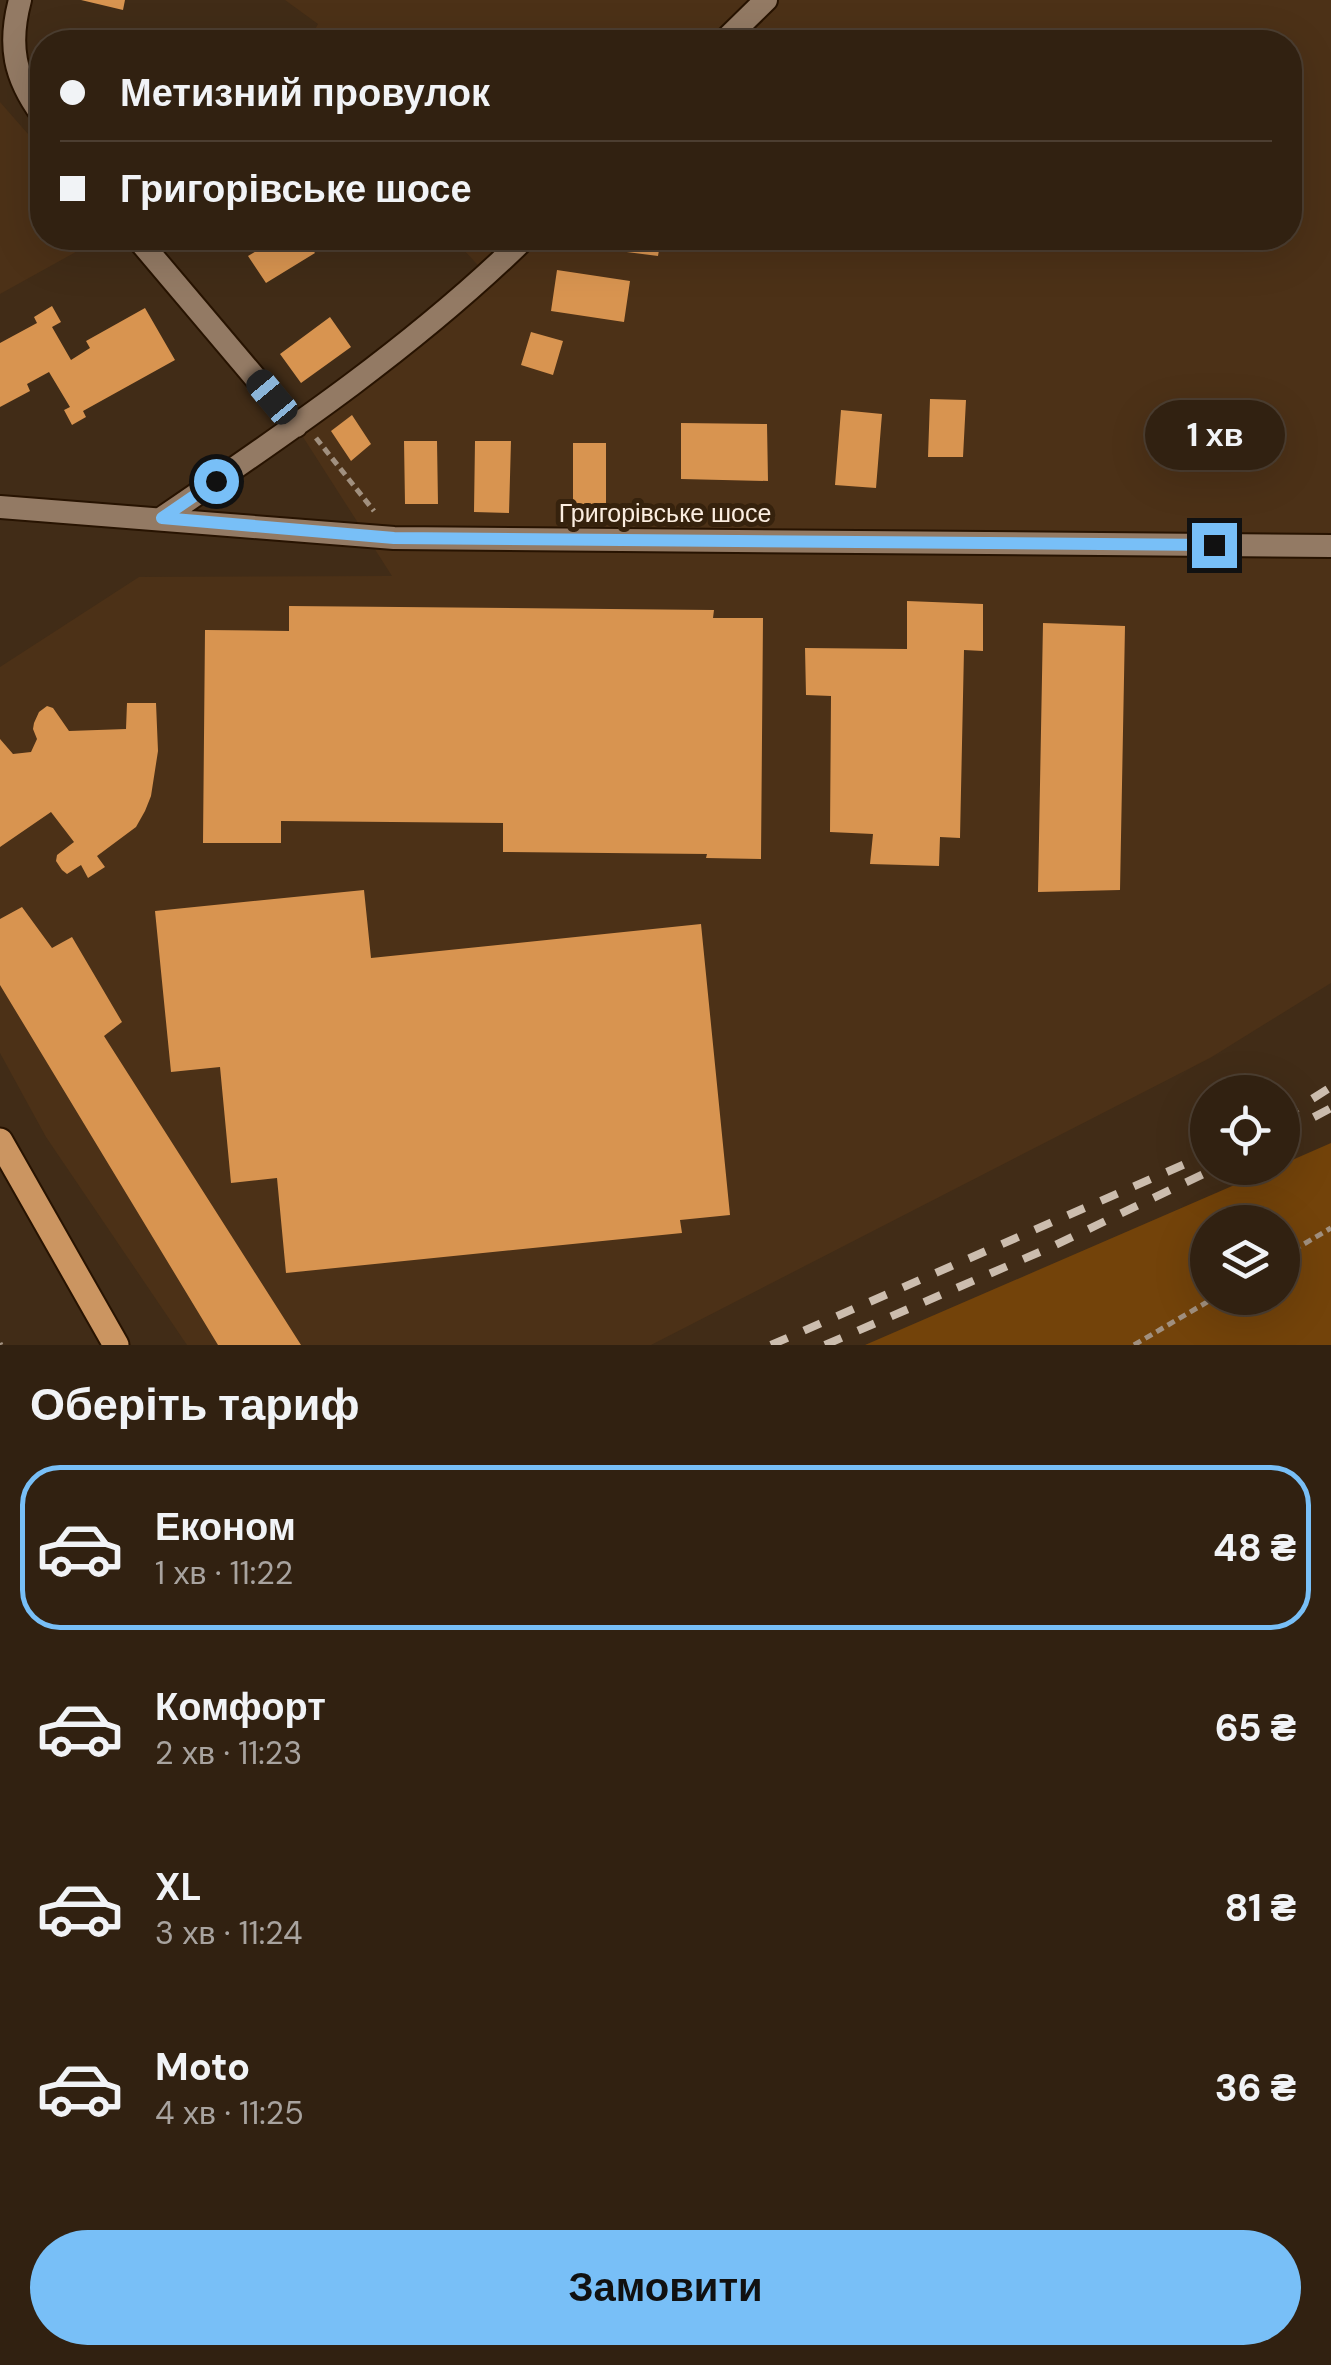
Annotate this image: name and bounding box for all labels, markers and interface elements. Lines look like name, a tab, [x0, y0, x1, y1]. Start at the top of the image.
text: Метизний провулок	[120, 68, 490, 118]
text: Григорівське шосе	[120, 164, 472, 214]
car	[241, 364, 303, 430]
callout: 1 хв	[1144, 400, 1284, 470]
text: 1 хв	[1187, 414, 1243, 456]
route start	[194, 459, 239, 504]
street label: Григорівське шосе	[559, 497, 771, 530]
route end	[1192, 523, 1237, 568]
map controls	[1190, 1075, 1300, 1315]
button: locate	[1190, 1075, 1300, 1185]
button: layers	[1190, 1205, 1300, 1315]
text: Оберіть тариф	[30, 1375, 360, 1434]
text: Економ	[155, 1502, 296, 1552]
icon: car	[35, 1503, 125, 1593]
text: 48 ₴	[1213, 1523, 1296, 1573]
text: 1 хв · 11:22	[155, 1552, 293, 1594]
text: Комфорт	[155, 1682, 326, 1732]
icon: car	[35, 1683, 125, 1773]
text: 65 ₴	[1215, 1703, 1296, 1753]
text: 2 хв · 11:23	[155, 1732, 302, 1774]
text: XL	[155, 1862, 202, 1912]
icon: car	[35, 1863, 125, 1953]
text: 81 ₴	[1225, 1883, 1296, 1933]
text: 3 хв · 11:24	[155, 1912, 303, 1954]
text: Moto	[155, 2042, 250, 2092]
icon: car	[35, 2043, 125, 2133]
text: 36 ₴	[1215, 2063, 1296, 2113]
text: 4 хв · 11:25	[155, 2092, 304, 2134]
button: Замовити	[30, 2230, 1301, 2345]

